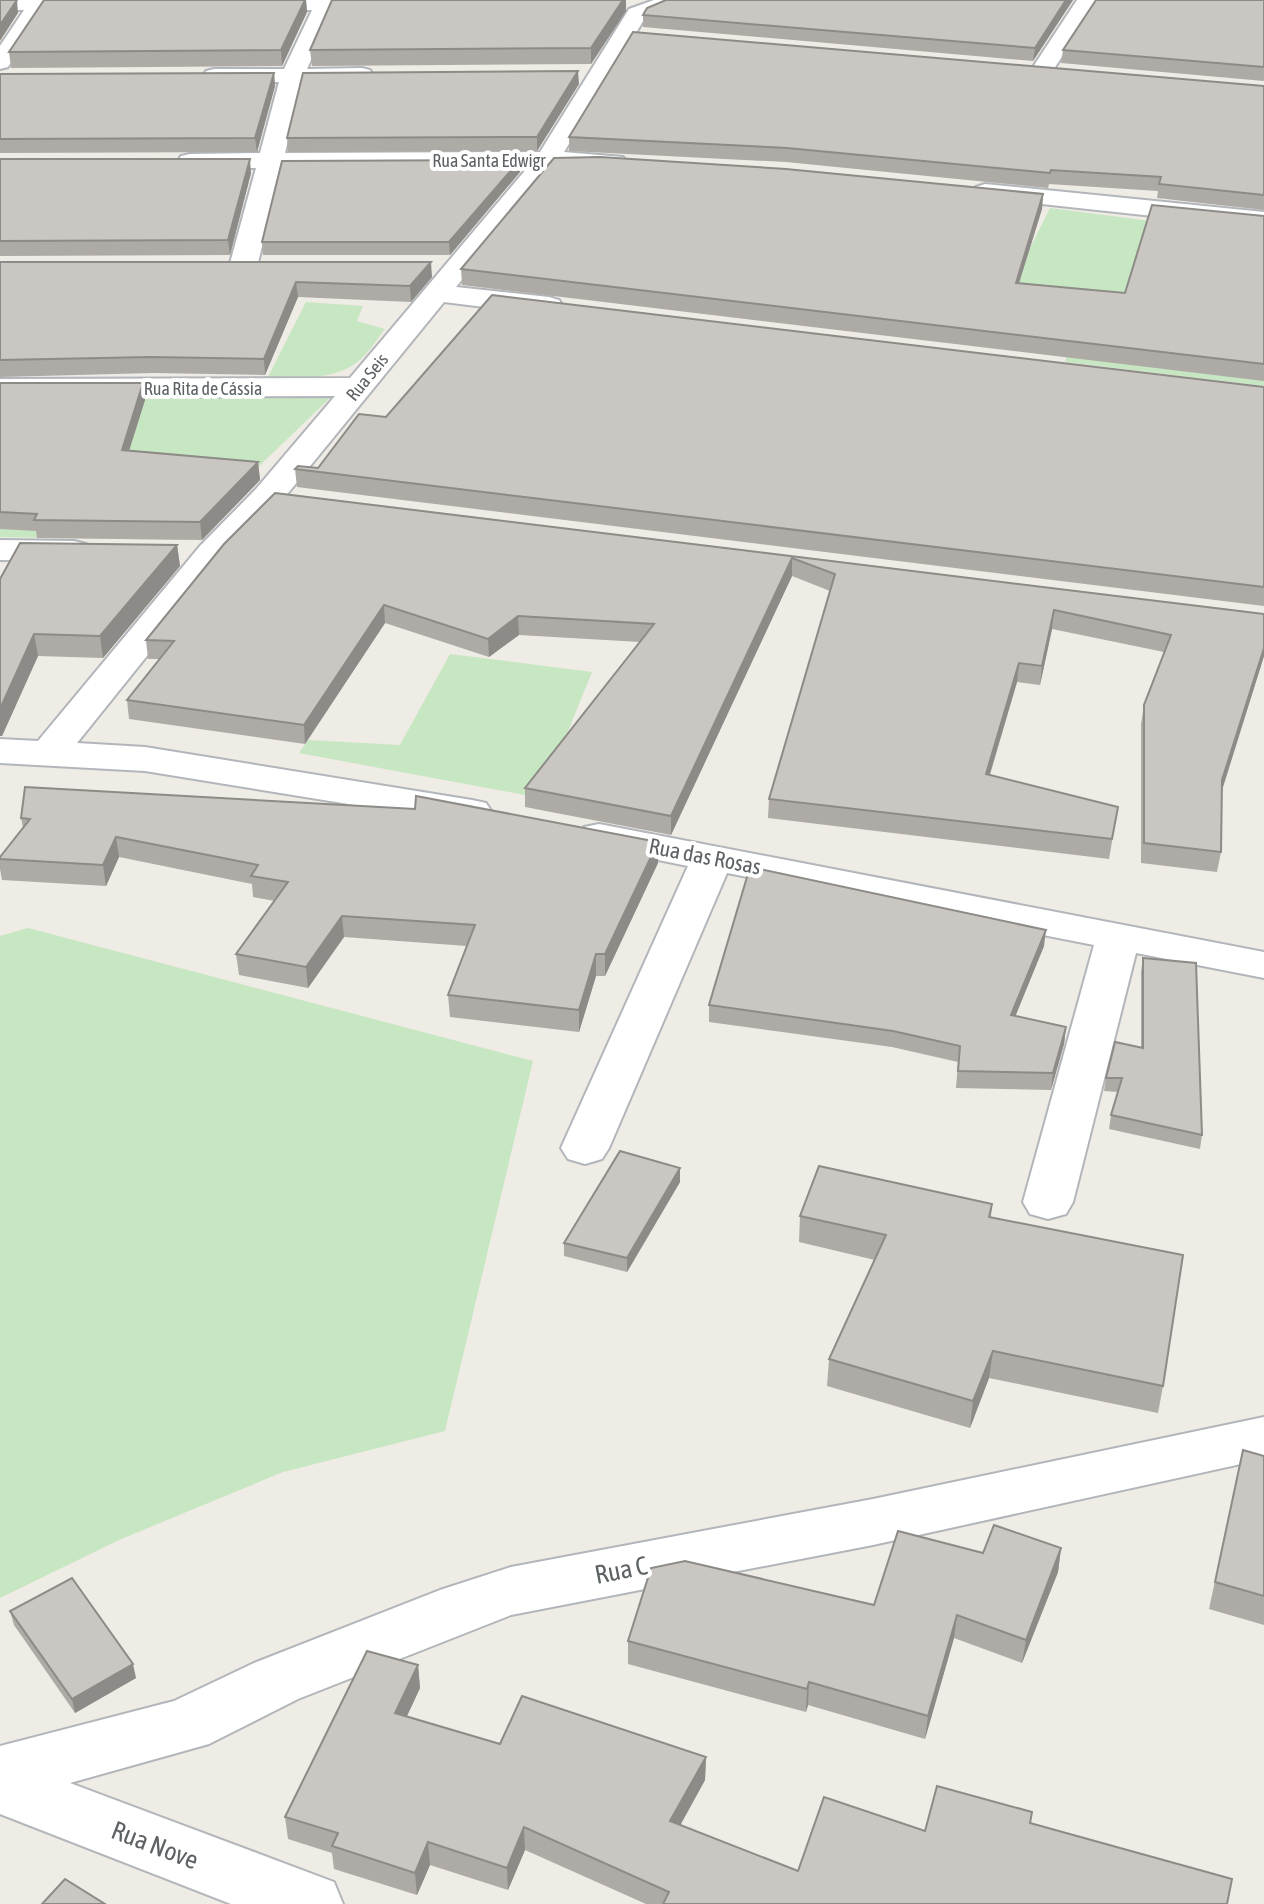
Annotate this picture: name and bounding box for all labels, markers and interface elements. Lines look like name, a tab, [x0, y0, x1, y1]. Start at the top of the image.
street label: Rua Santa Edwigr	[432, 150, 546, 171]
street label: Rua Seis	[342, 349, 392, 405]
street label: Rua Rita de Cássia	[144, 378, 262, 399]
street label: Rua das Rosas	[647, 832, 763, 880]
street label: Rua C	[592, 1550, 650, 1590]
street label: Rua Nove	[107, 1815, 203, 1875]

